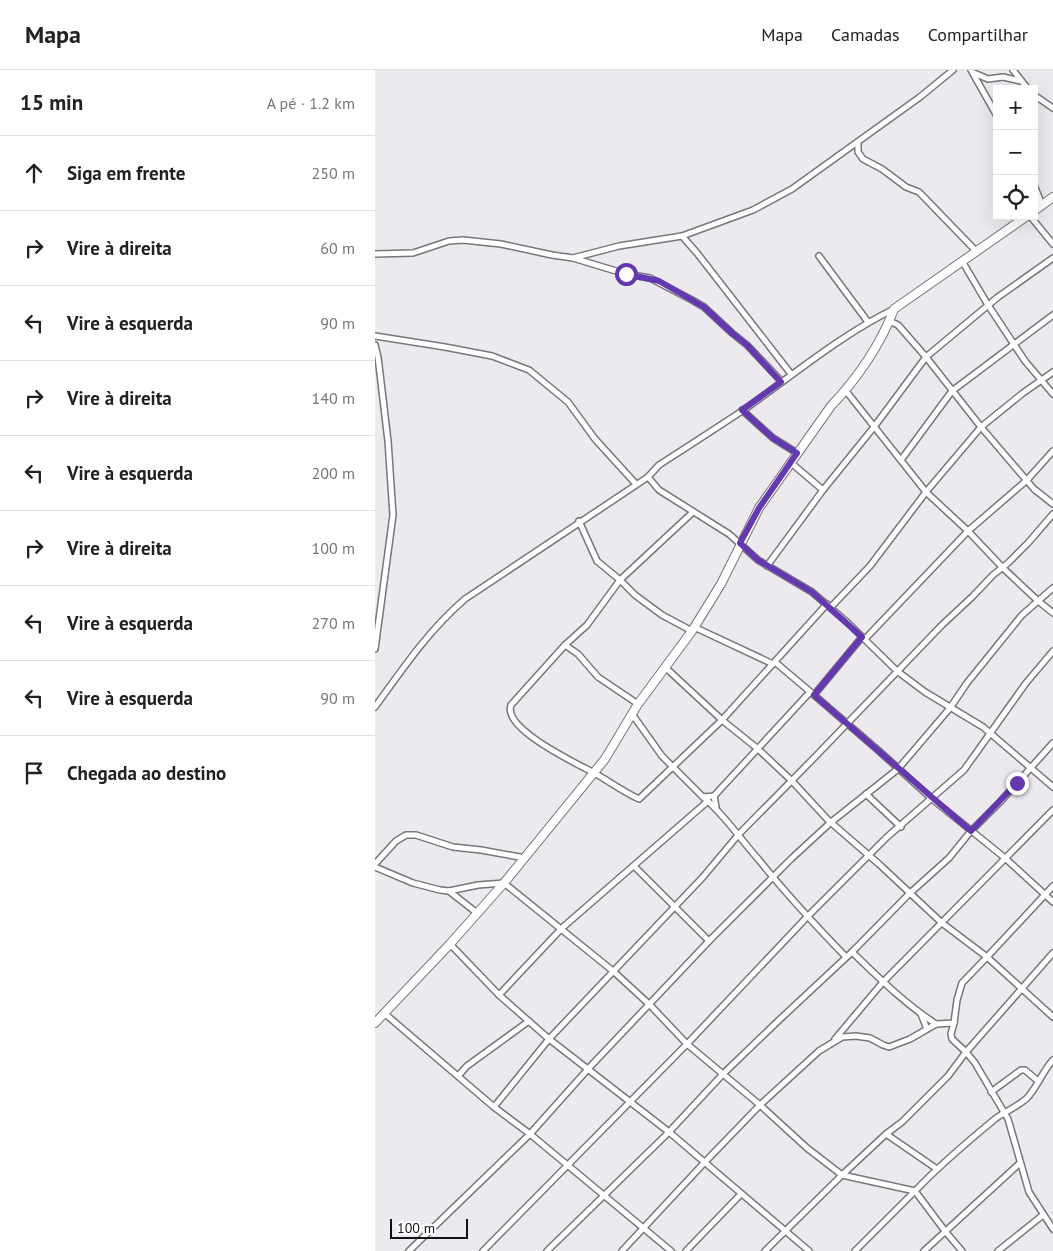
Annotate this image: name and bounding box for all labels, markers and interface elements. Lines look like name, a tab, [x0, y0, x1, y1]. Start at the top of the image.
text: Mapa	[25, 19, 81, 50]
text: Mapa	[761, 23, 803, 46]
text: Camadas	[831, 23, 900, 46]
text: Compartilhar	[928, 23, 1028, 46]
map controls	[993, 85, 1038, 220]
button: +	[993, 85, 1038, 130]
text: 15 min	[20, 89, 83, 116]
text: A pé · 1.2 km	[267, 93, 355, 113]
button: −	[993, 130, 1038, 175]
icon: ahead	[20, 159, 48, 187]
text: Siga em frente	[67, 161, 185, 185]
text: 250 m	[312, 163, 355, 183]
button: locate	[993, 175, 1038, 220]
icon: right	[20, 234, 48, 262]
text: Vire à direita	[67, 236, 172, 260]
text: 60 m	[320, 238, 355, 258]
route start	[615, 263, 638, 286]
icon: left	[20, 309, 48, 337]
text: Vire à esquerda	[67, 311, 193, 335]
text: 90 m	[320, 313, 355, 333]
icon: right	[20, 384, 48, 412]
text: Vire à direita	[67, 386, 172, 410]
text: 140 m	[312, 388, 355, 408]
icon: left	[20, 459, 48, 487]
text: Vire à esquerda	[67, 461, 193, 485]
text: 200 m	[312, 463, 355, 483]
icon: right	[20, 534, 48, 562]
text: Vire à direita	[67, 536, 172, 560]
text: 100 m	[312, 538, 355, 558]
icon: left	[20, 609, 48, 637]
text: Vire à esquerda	[67, 611, 193, 635]
text: 270 m	[312, 613, 355, 633]
icon: left	[20, 684, 48, 712]
text: Vire à esquerda	[67, 686, 193, 710]
text: 90 m	[320, 688, 355, 708]
icon: arrive	[20, 759, 48, 787]
text: Chegada ao destino	[67, 761, 226, 785]
route end	[1006, 772, 1029, 795]
scale bar	[390, 1216, 467, 1239]
text: 100 m	[397, 1219, 435, 1237]

